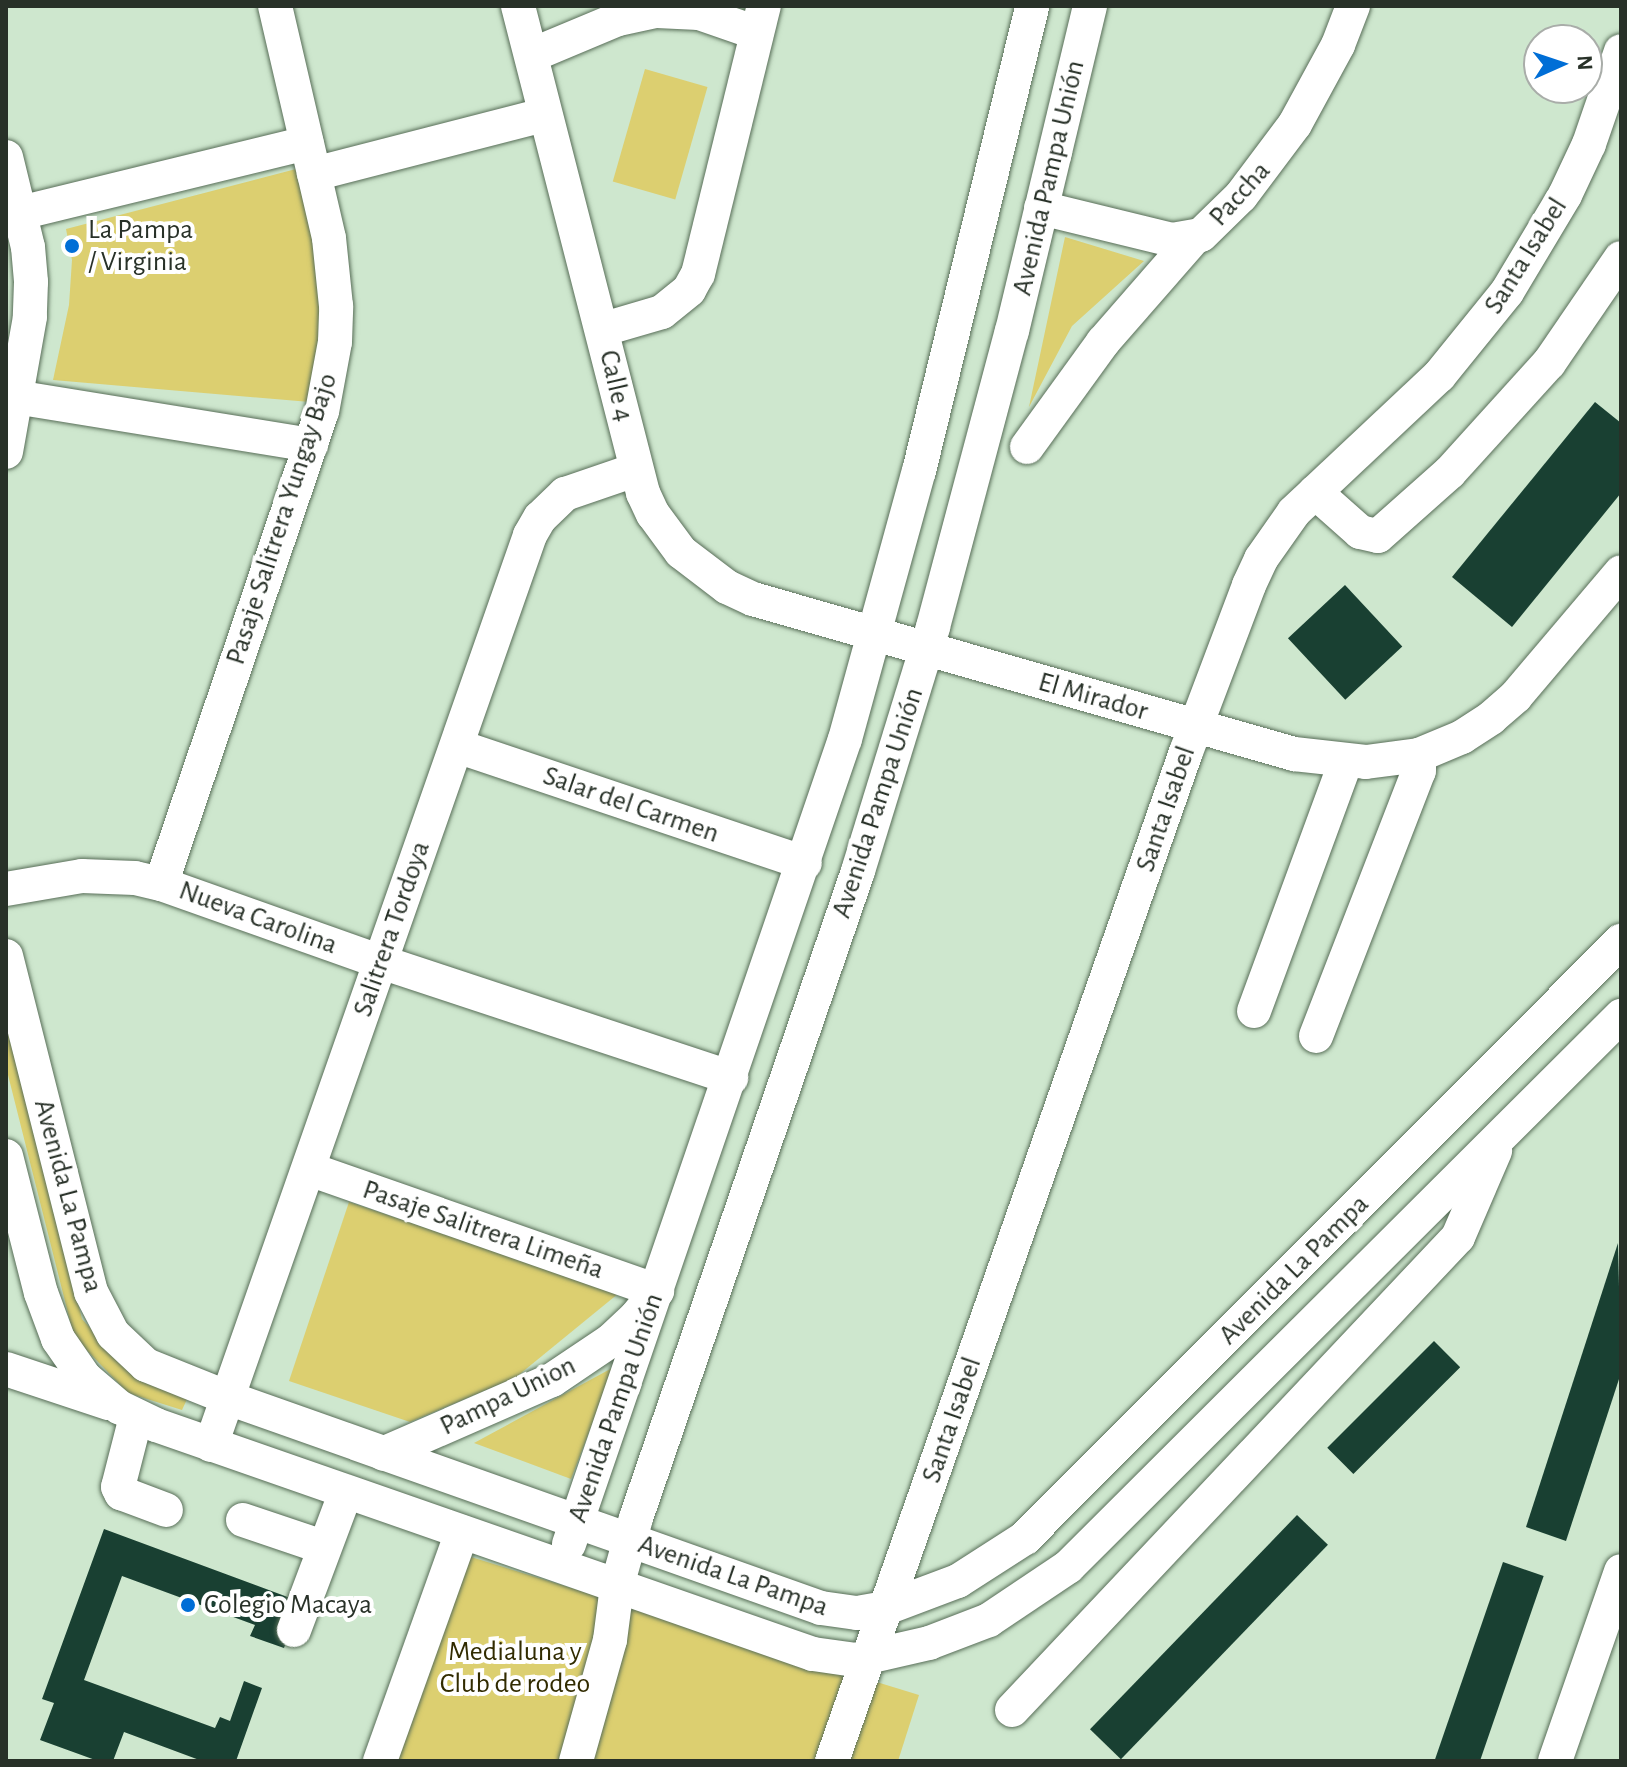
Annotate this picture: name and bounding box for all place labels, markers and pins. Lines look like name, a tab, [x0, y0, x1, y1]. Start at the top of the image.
place label: La Pampa / Virginia	[88, 213, 193, 279]
marker: La Pampa / Virginia	[63, 237, 81, 255]
place label: Colegio Macaya	[204, 1588, 372, 1622]
marker: Colegio Macaya	[179, 1596, 197, 1614]

